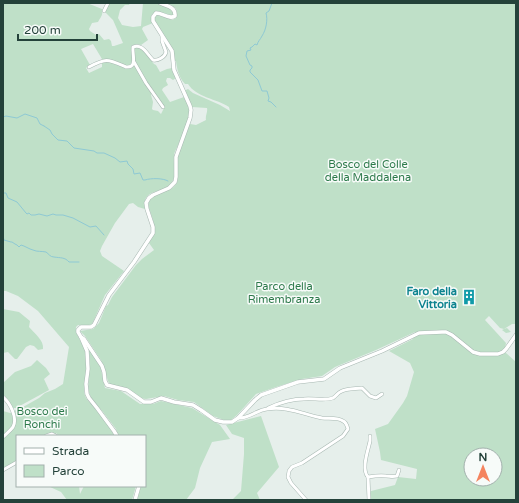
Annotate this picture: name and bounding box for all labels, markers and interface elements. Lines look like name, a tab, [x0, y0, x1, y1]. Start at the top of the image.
scale bar	[18, 16, 97, 42]
text: 200 m	[24, 23, 61, 37]
park label: Bosco del Colle della Maddalena	[325, 158, 411, 184]
park label: Parco della Rimembranza	[248, 280, 320, 306]
place label: Faro della Vittoria	[407, 285, 457, 311]
building icon: Faro della Vittoria	[460, 288, 478, 306]
park label: Bosco dei Ronchi	[17, 405, 67, 431]
legend	[16, 435, 146, 487]
text: Strada	[52, 444, 89, 458]
north arrow	[463, 447, 503, 487]
text: N	[479, 451, 487, 464]
text: Parco	[52, 464, 85, 478]

